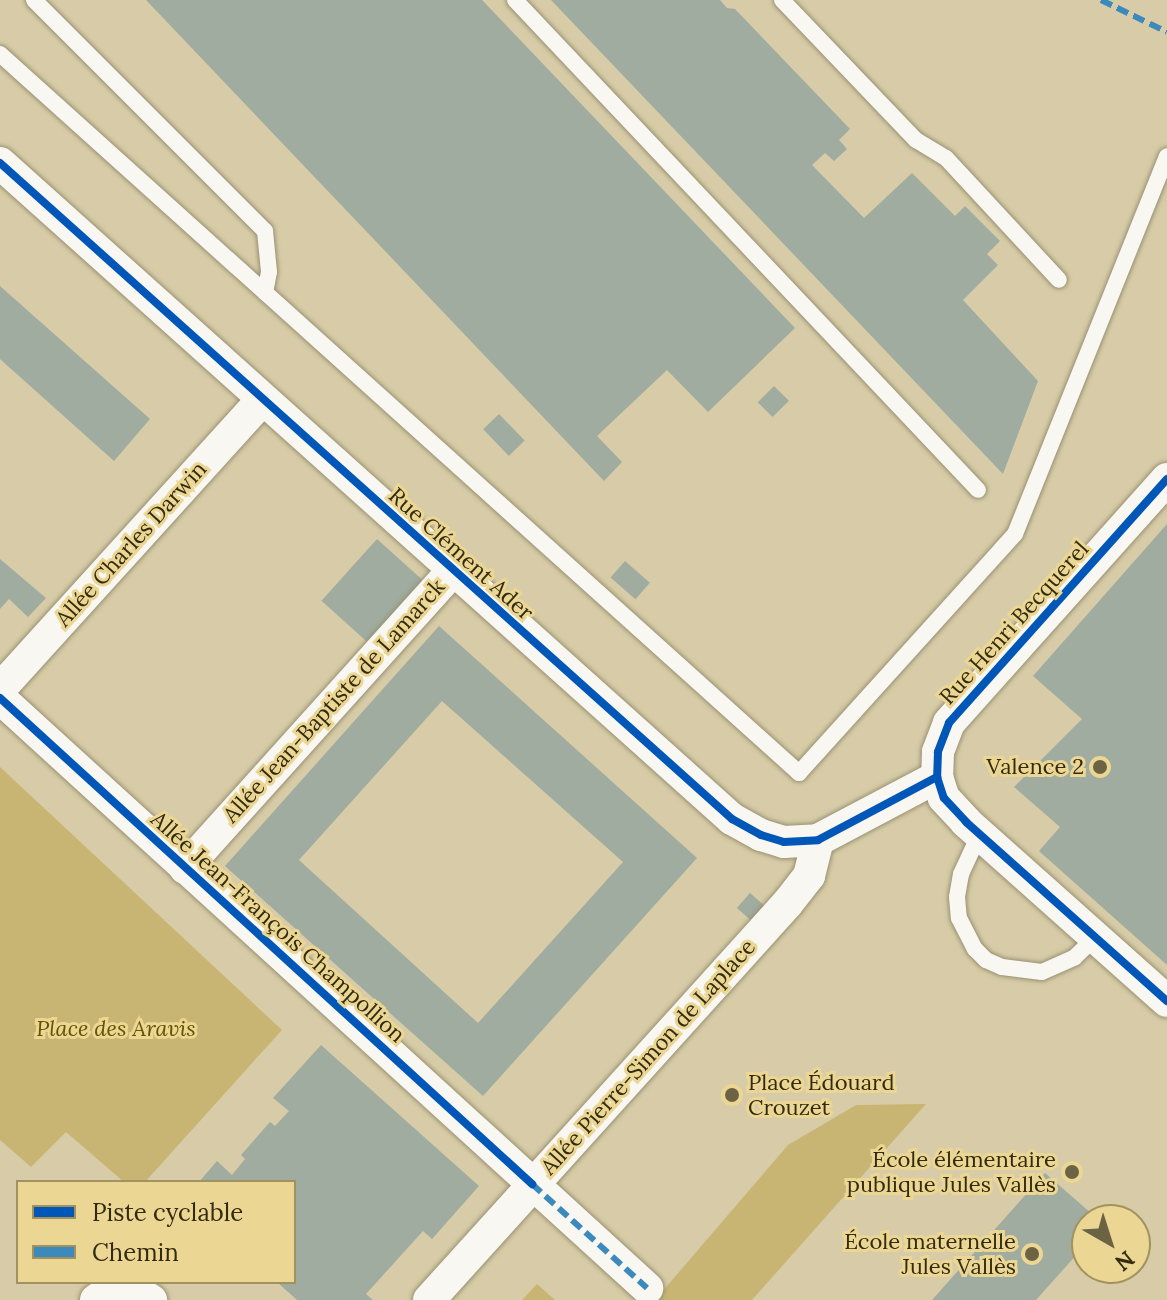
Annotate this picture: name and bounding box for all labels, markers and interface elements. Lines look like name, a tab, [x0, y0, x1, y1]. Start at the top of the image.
street label: Allée Charles Darwin	[50, 456, 212, 632]
street label: Rue Clément Ader	[383, 482, 539, 626]
street label: Rue Henri Becquerel	[934, 536, 1094, 710]
street label: Allée Jean-Baptiste de Lamarck	[218, 574, 450, 828]
place label: Valence 2	[986, 754, 1084, 780]
marker: Valence 2	[1091, 758, 1109, 776]
street label: Allée Jean-François Champollion	[146, 806, 410, 1048]
street label: Allée Pierre-Simon de Laplace	[535, 934, 761, 1180]
park label: Place des Aravis	[36, 1016, 196, 1042]
place label: Place Édouard Crouzet	[748, 1069, 895, 1120]
marker: Place Édouard Crouzet	[723, 1086, 741, 1104]
place label: École élémentaire publique Jules Vallès	[847, 1146, 1056, 1198]
marker: École élémentaire publique Jules Vallès	[1063, 1163, 1081, 1181]
legend	[16, 1180, 296, 1284]
text: Piste cyclable	[92, 1197, 243, 1228]
north arrow	[1071, 1204, 1151, 1284]
place label: École maternelle Jules Vallès	[844, 1228, 1016, 1280]
text: Chemin	[92, 1237, 179, 1268]
marker: École maternelle Jules Vallès	[1023, 1245, 1041, 1263]
text: N	[1109, 1245, 1140, 1277]

